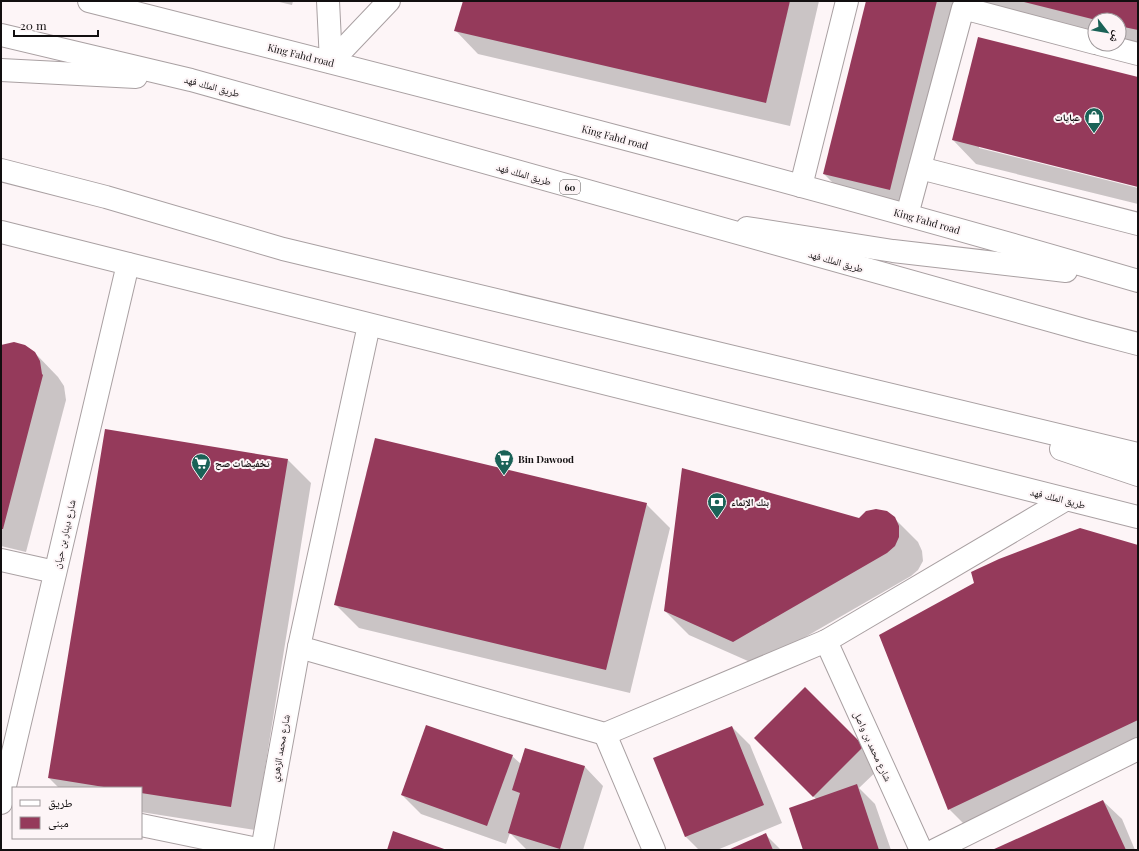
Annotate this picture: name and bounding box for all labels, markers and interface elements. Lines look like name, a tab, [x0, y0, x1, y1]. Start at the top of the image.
scale bar	[14, 12, 98, 38]
north arrow	[1087, 12, 1127, 52]
text: 20 m	[20, 17, 47, 33]
text: ش	[1106, 28, 1125, 47]
street label: King Fahd road	[266, 40, 336, 70]
street label: طريق الملك فهد	[183, 72, 242, 100]
shop icon: عبايات	[1083, 106, 1105, 134]
place label: عبايات	[1055, 110, 1080, 124]
street label: King Fahd road	[580, 121, 650, 153]
street label: طريق الملك فهد	[495, 159, 554, 189]
road number: 60	[560, 180, 580, 194]
street label: King Fahd road	[892, 205, 962, 237]
street label: طريق الملك فهد	[807, 246, 866, 276]
supermarket icon: Bin Dawood	[493, 448, 515, 476]
supermarket icon: تخفيضات صح	[190, 452, 212, 480]
place label: Bin Dawood	[518, 452, 574, 466]
place label: تخفيضات صح	[215, 456, 270, 471]
street label: طريق الملك فهد	[1029, 484, 1088, 512]
bank icon: بنك الإنماء	[706, 491, 728, 519]
place label: بنك الإنماء	[731, 495, 769, 509]
street label: شارع دينار بن حيان	[49, 498, 79, 570]
street label: شارع محمد بن واصل	[851, 709, 896, 784]
street label: شارع محمد الزهري	[267, 713, 294, 783]
legend	[12, 787, 142, 839]
text: طريق	[48, 794, 73, 810]
text: مبنى	[48, 814, 69, 830]

